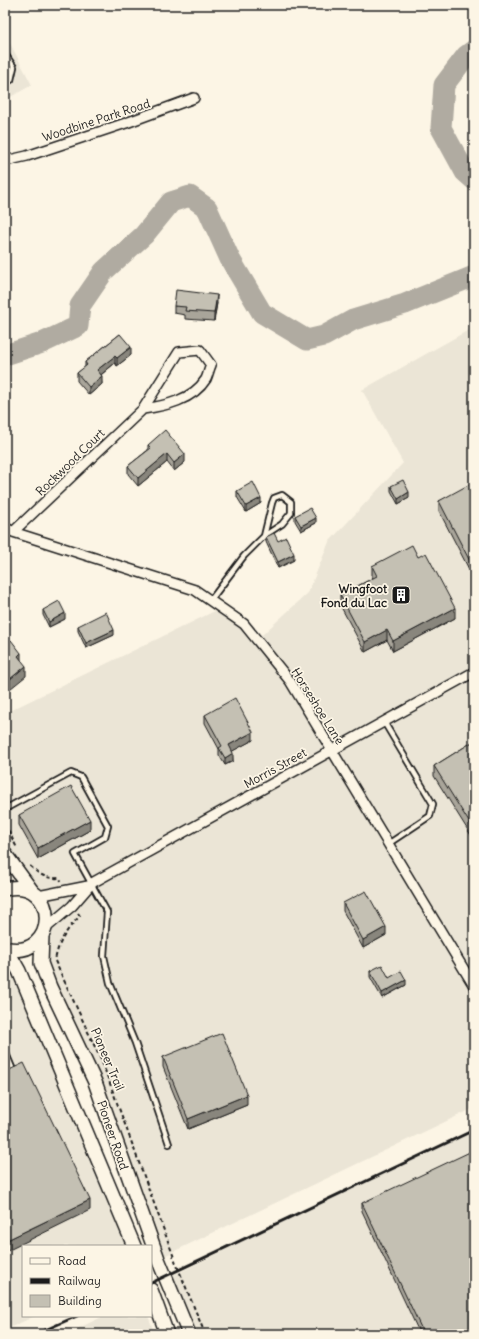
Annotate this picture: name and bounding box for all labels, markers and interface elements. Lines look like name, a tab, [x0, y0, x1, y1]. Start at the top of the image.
street label: Woodbine Park Road	[40, 95, 152, 145]
street label: Rockwood Court	[32, 425, 108, 499]
place label: Wingfoot Fond du Lac	[321, 581, 388, 610]
building icon: Wingfoot Fond du Lac	[390, 584, 412, 606]
street label: Horseshoe Lane	[288, 665, 348, 747]
street label: Morris Street	[241, 745, 309, 791]
street label: Pioneer Trail	[88, 1025, 128, 1093]
street label: Pioneer Road	[94, 1098, 132, 1172]
legend	[22, 1245, 152, 1317]
text: Road	[58, 1253, 86, 1268]
text: Railway	[58, 1273, 101, 1288]
text: Building	[58, 1293, 102, 1308]

